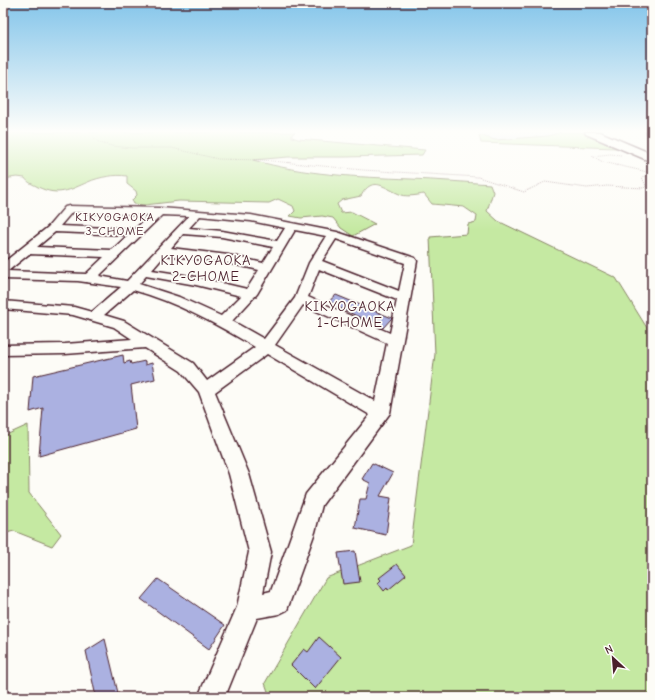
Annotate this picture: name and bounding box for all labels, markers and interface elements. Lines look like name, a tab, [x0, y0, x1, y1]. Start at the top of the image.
district label: KIKYOGAOKA 3-CHOME	[75, 210, 155, 238]
district label: KIKYOGAOKA 2-CHOME	[161, 252, 251, 285]
district label: KIKYOGAOKA 1-CHOME	[305, 298, 395, 331]
north arrow	[593, 638, 633, 678]
text: N	[603, 642, 615, 657]

